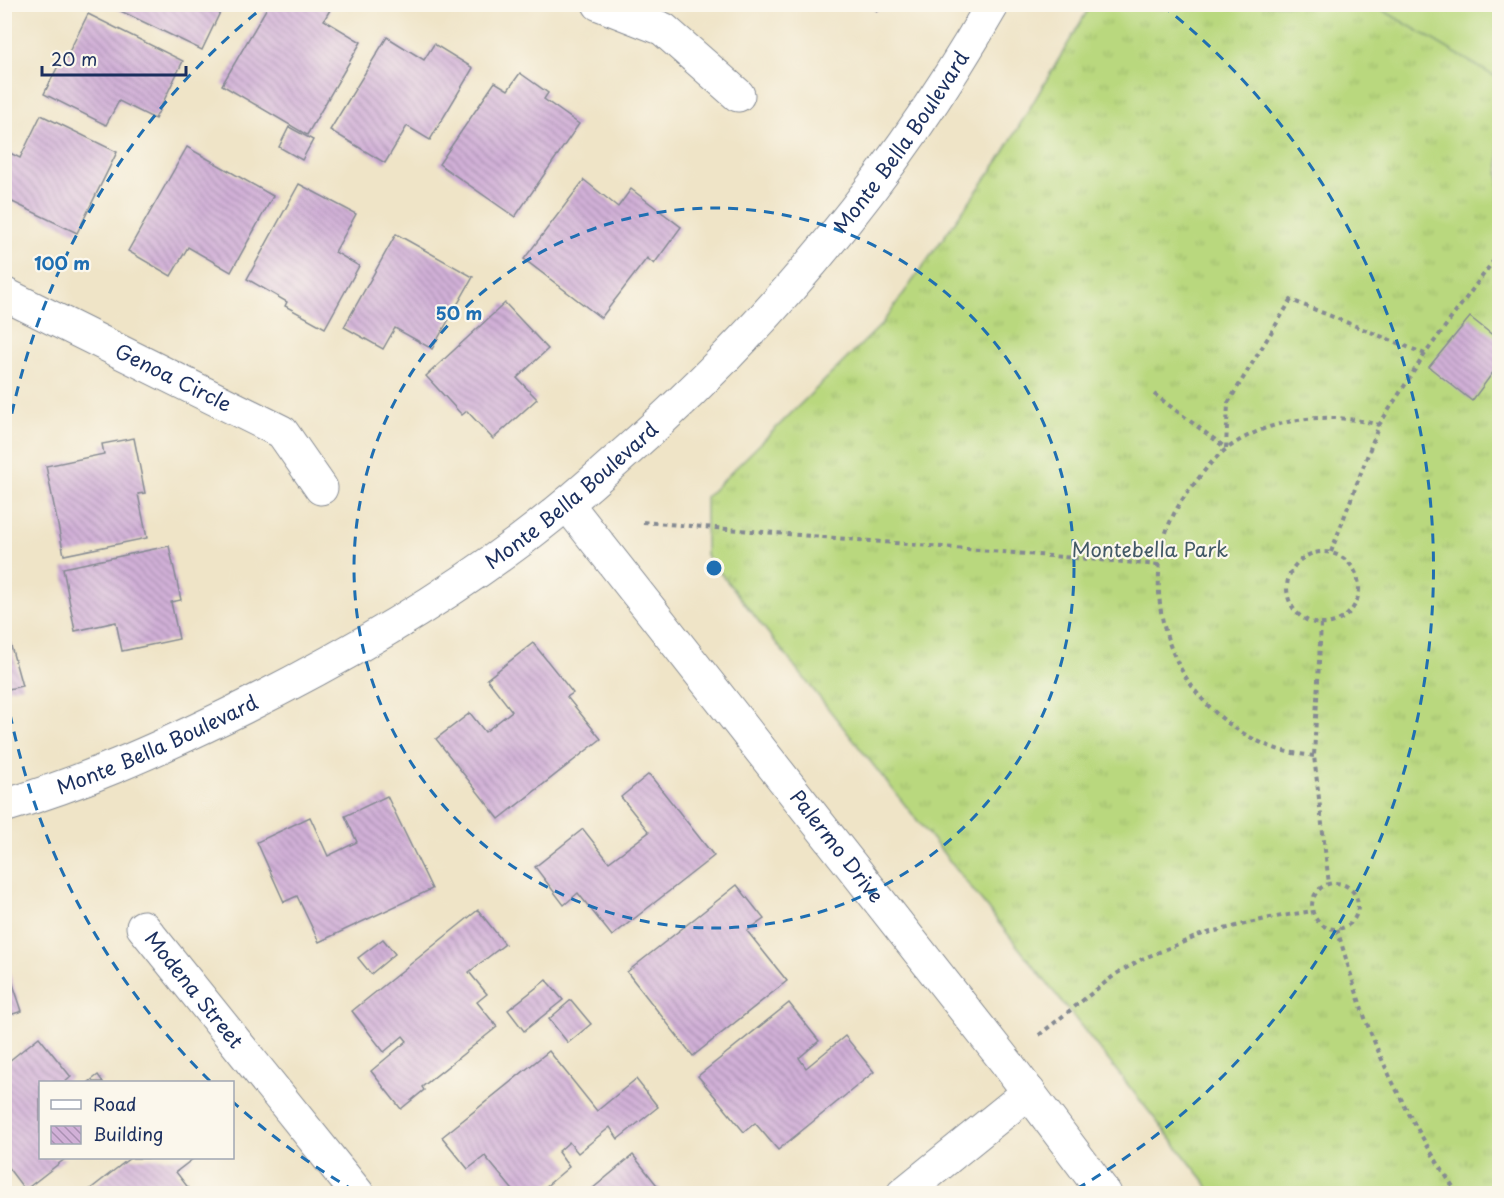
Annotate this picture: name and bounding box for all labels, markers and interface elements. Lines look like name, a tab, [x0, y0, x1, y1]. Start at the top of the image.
scale bar	[42, 39, 186, 77]
text: 20 m	[51, 45, 97, 72]
street label: Monte Bella Boulevard	[826, 45, 976, 239]
text: 100 m	[34, 249, 90, 276]
text: 50 m	[436, 299, 482, 326]
street label: Genoa Circle	[110, 335, 237, 419]
street label: Monte Bella Boulevard	[478, 414, 664, 576]
park label: Montebella Park	[1072, 534, 1228, 564]
centre of rings	[704, 558, 724, 578]
street label: Monte Bella Boulevard	[52, 687, 262, 802]
street label: Palermo Drive	[783, 783, 891, 909]
street label: Modena Street	[138, 924, 251, 1055]
legend	[39, 1081, 234, 1159]
text: Road	[93, 1090, 137, 1117]
text: Building	[93, 1120, 163, 1147]

